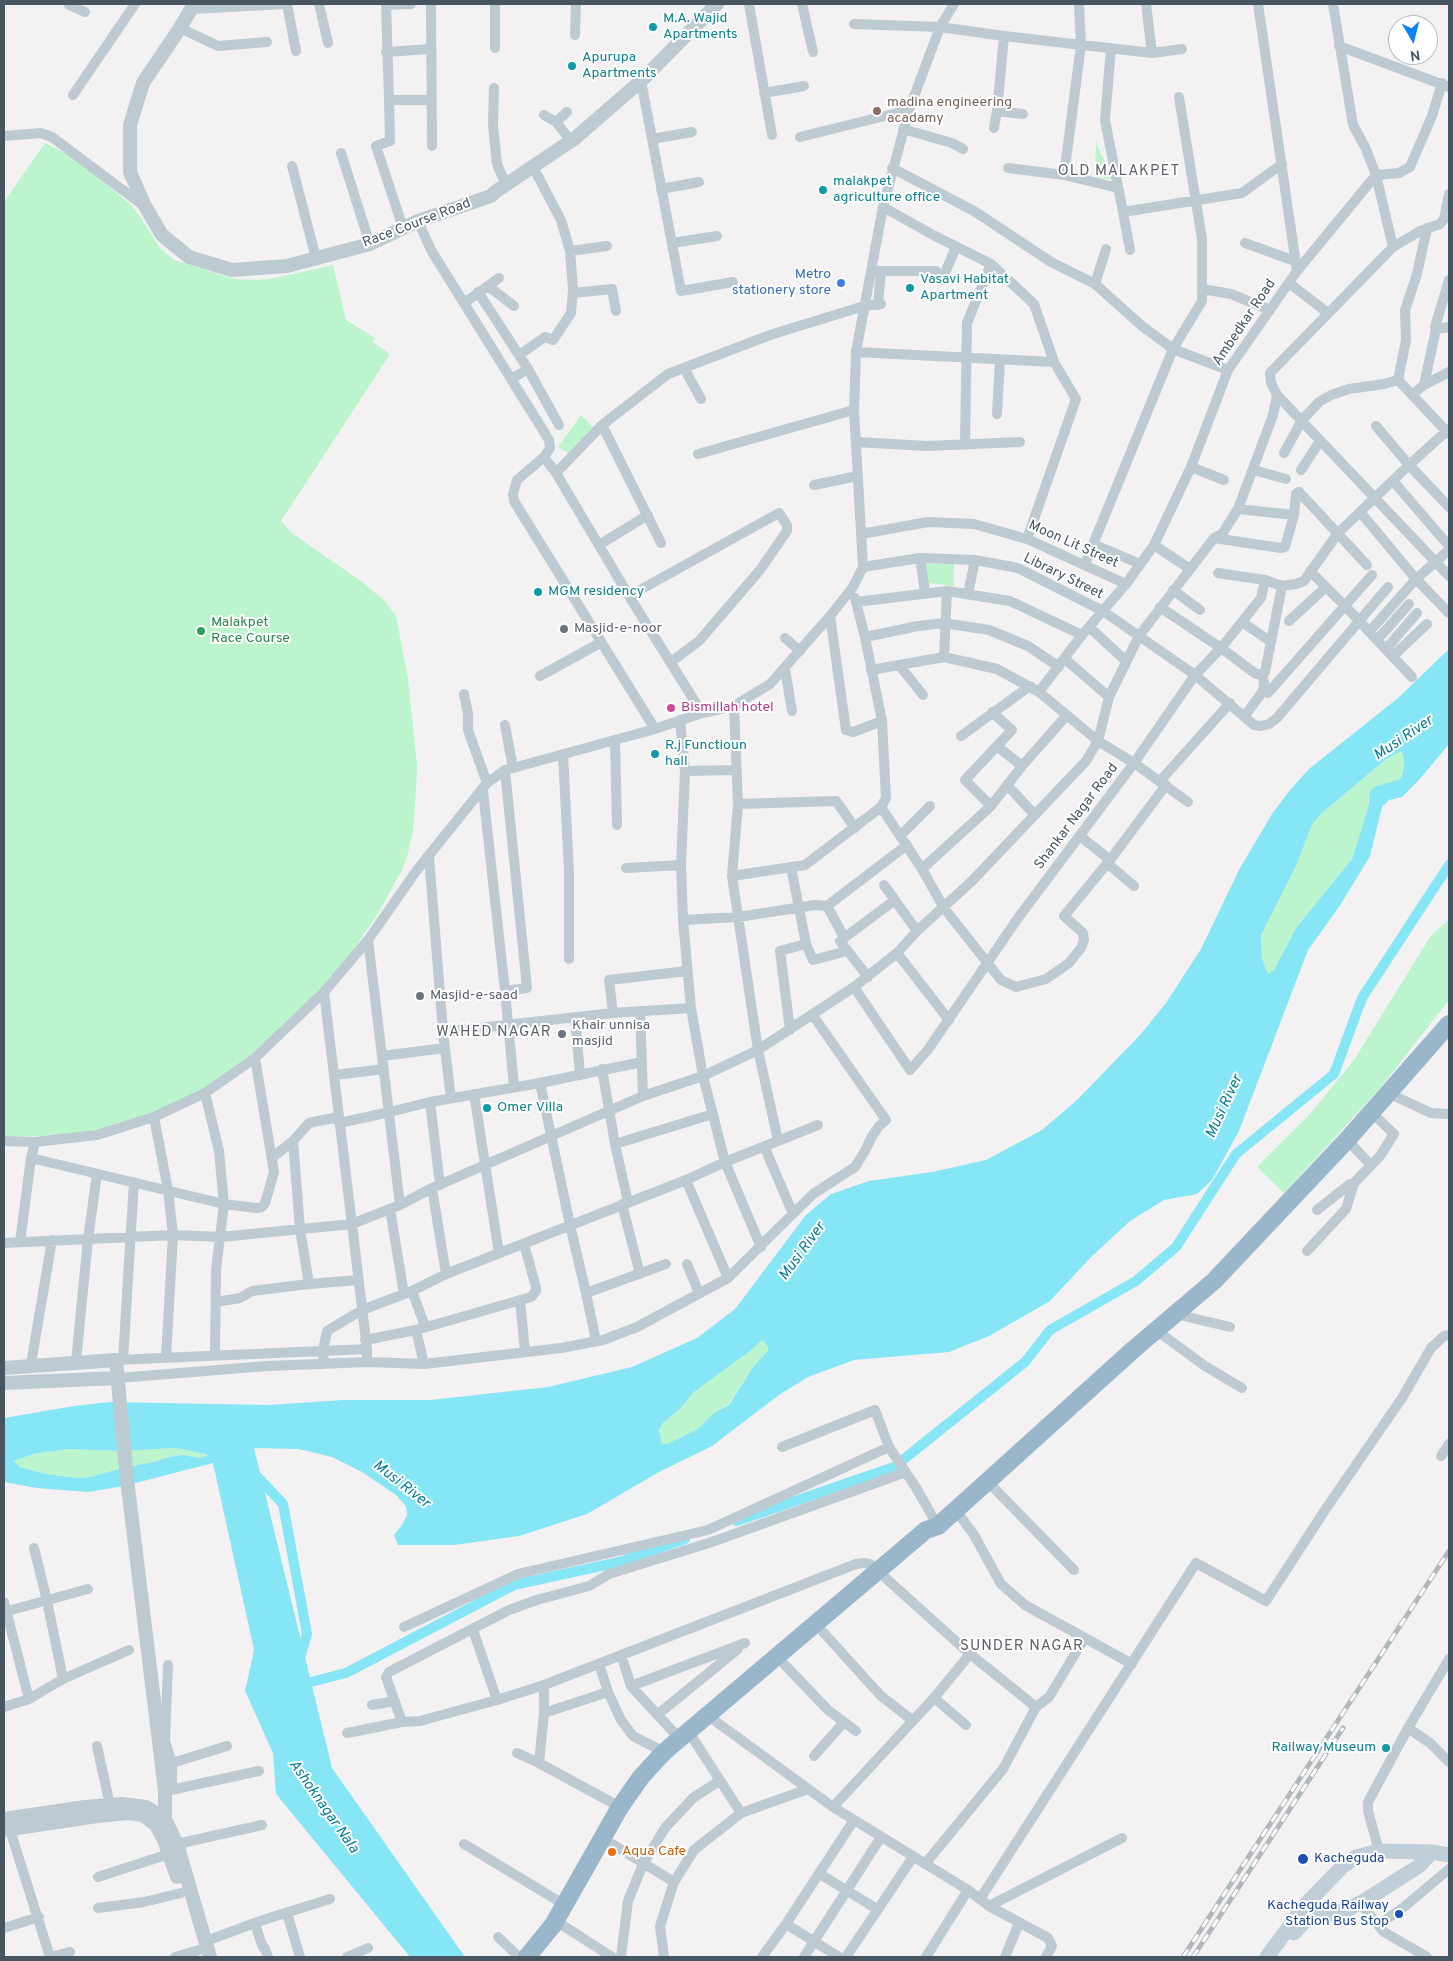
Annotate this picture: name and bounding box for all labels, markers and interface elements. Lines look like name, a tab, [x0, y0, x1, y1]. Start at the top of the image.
place label: M.A. Wajid Apartments	[663, 11, 738, 44]
north arrow	[1388, 15, 1438, 65]
marker: M.A. Wajid Apartments	[647, 21, 659, 33]
text: N	[1409, 45, 1421, 63]
place label: Apurupa Apartments	[582, 50, 657, 82]
marker: Apurupa Apartments	[566, 60, 578, 72]
place label: madina engineering acadamy	[887, 95, 1012, 128]
marker: madina engineering acadamy	[871, 105, 883, 117]
district label: OLD MALAKPET	[1056, 163, 1182, 181]
place label: malakpet agriculture office	[833, 174, 940, 206]
marker: malakpet agriculture office	[817, 184, 829, 196]
street label: Race Course Road	[361, 196, 473, 252]
place label: Metro stationery store	[732, 267, 831, 300]
place label: Vasavi Habitat Apartment	[920, 272, 1009, 304]
street label: Ambedkar Road	[1210, 276, 1280, 370]
marker: Metro stationery store	[835, 277, 847, 289]
marker: Vasavi Habitat Apartment	[904, 282, 916, 294]
street label: Moon Lit Street	[1025, 518, 1121, 572]
street label: Library Street	[1020, 550, 1106, 604]
place label: MGM residency	[548, 584, 644, 600]
marker: MGM residency	[532, 586, 544, 598]
place label: Malakpet Race Course	[211, 615, 290, 648]
place label: Masjid-e-noor	[574, 621, 662, 637]
marker: Masjid-e-noor	[558, 623, 570, 635]
marker: Malakpet Race Course	[195, 625, 207, 637]
place label: Bismillah hotel	[681, 700, 774, 716]
marker: Bismillah hotel	[665, 702, 677, 714]
water label: Musi River	[1371, 713, 1437, 765]
place label: R.j Functioun hall	[665, 738, 747, 770]
marker: R.j Functioun hall	[649, 748, 661, 760]
street label: Shankar Nagar Road	[1032, 760, 1122, 874]
place label: Masjid-e-saad	[430, 988, 518, 1004]
marker: Masjid-e-saad	[414, 990, 426, 1002]
place label: Khair unnisa masjid	[572, 1018, 650, 1050]
district label: WAHED NAGAR	[435, 1024, 553, 1042]
marker: Khair unnisa masjid	[556, 1028, 568, 1040]
water label: Musi River	[1203, 1073, 1247, 1141]
place label: Omer Villa	[497, 1100, 563, 1116]
marker: Omer Villa	[481, 1102, 493, 1114]
water label: Musi River	[776, 1219, 830, 1285]
water label: Musi River	[369, 1457, 433, 1513]
district label: SUNDER NAGAR	[958, 1638, 1086, 1656]
place label: Railway Museum	[1271, 1740, 1376, 1756]
marker: Railway Museum	[1380, 1742, 1392, 1754]
water label: Ashoknagar Nala	[284, 1757, 362, 1857]
place label: Aqua Cafe	[622, 1844, 686, 1860]
marker: Aqua Cafe	[606, 1846, 618, 1858]
place label: Kacheguda	[1314, 1851, 1384, 1867]
marker: Kacheguda	[1296, 1852, 1310, 1866]
place label: Kacheguda Railway Station Bus Stop	[1267, 1898, 1389, 1930]
marker: Kacheguda Railway Station Bus Stop	[1393, 1908, 1405, 1920]

